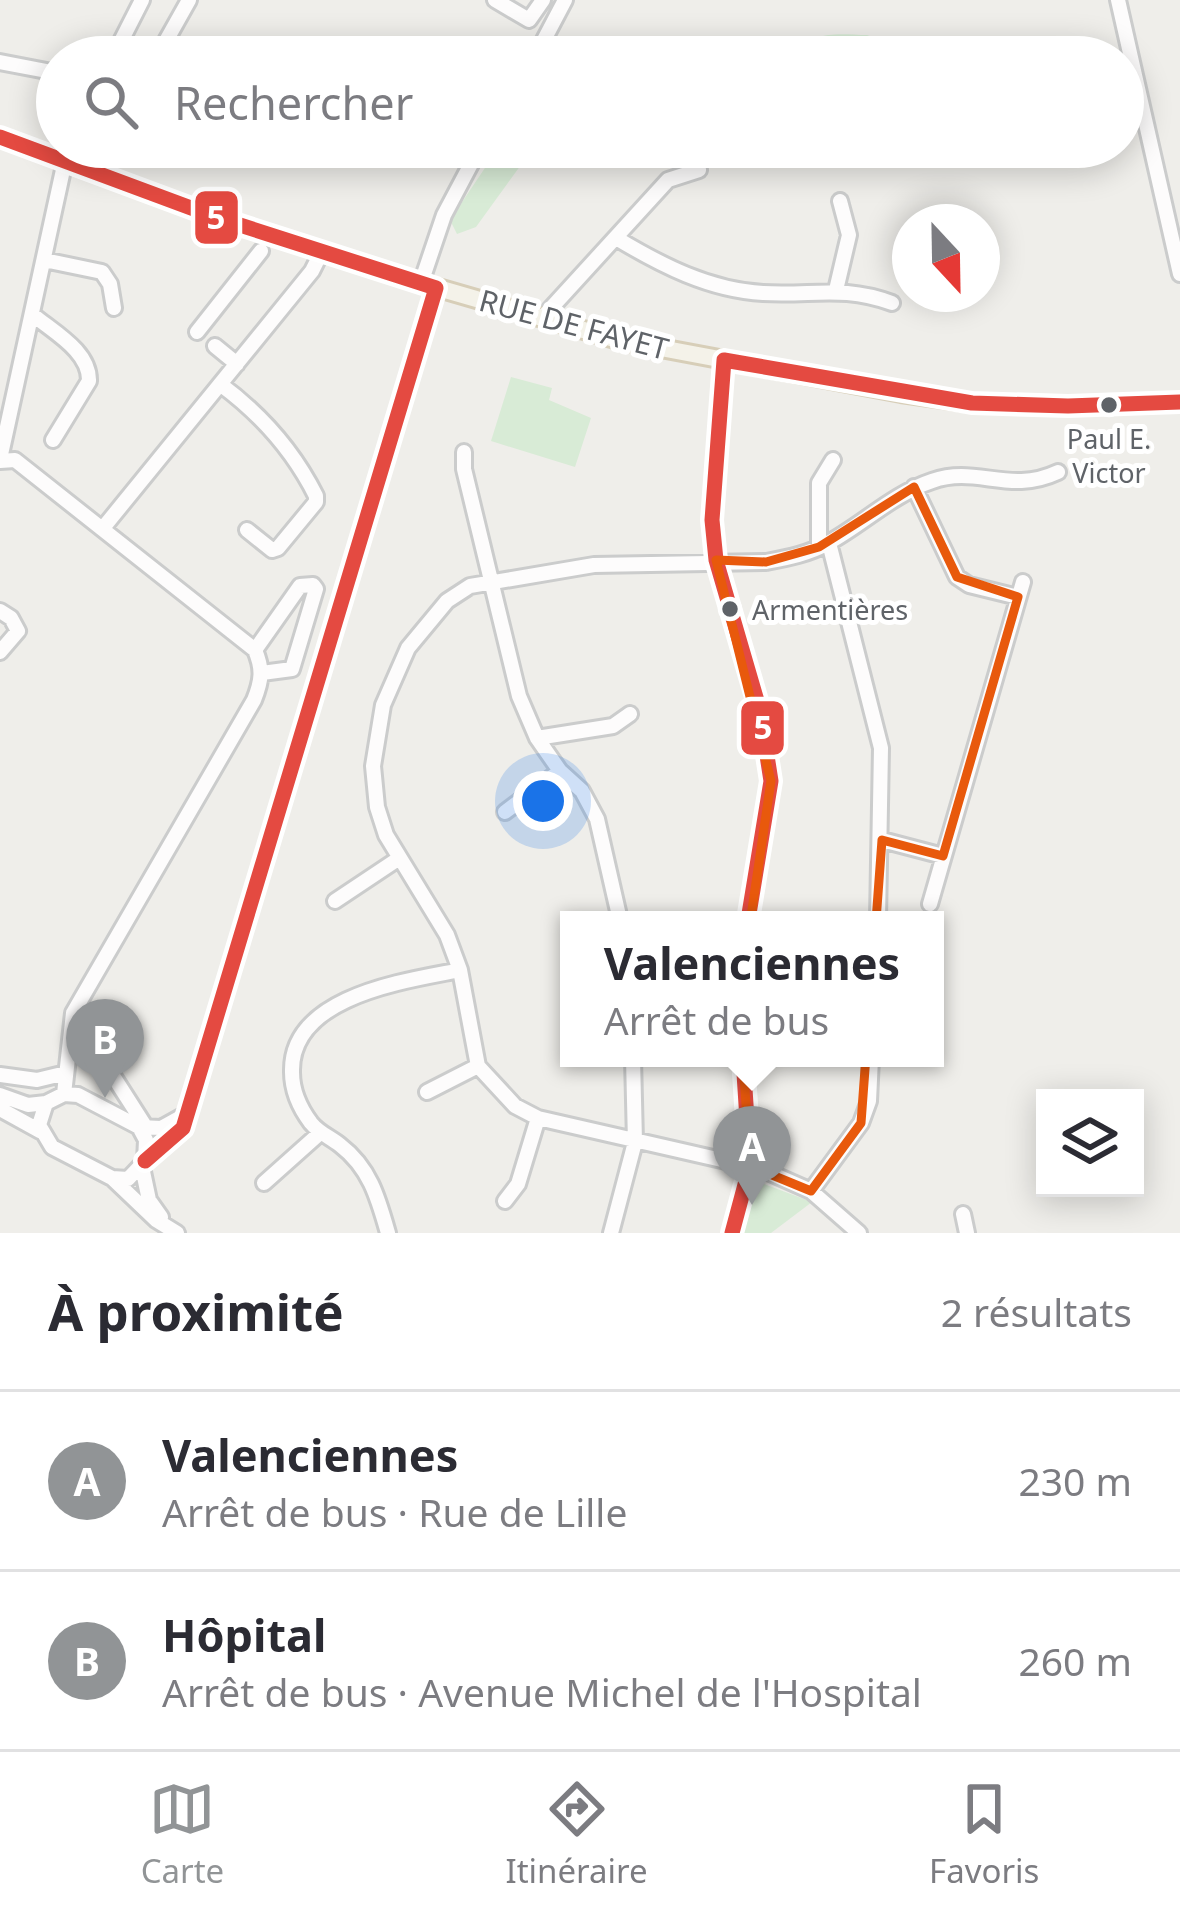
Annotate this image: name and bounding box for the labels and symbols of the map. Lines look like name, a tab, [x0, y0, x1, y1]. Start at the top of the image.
line badge: 5	[193, 189, 240, 246]
text: 5	[207, 194, 225, 239]
north arrow	[892, 204, 1000, 312]
street label: RUE DE FAYET	[475, 279, 673, 369]
marker: Paul E. Victor	[1098, 394, 1120, 416]
place label: Paul E. Victor	[1067, 420, 1151, 491]
place label: Armentières	[752, 591, 908, 628]
marker: Armentières	[719, 598, 741, 620]
line badge: 5	[739, 699, 786, 757]
text: 5	[754, 704, 772, 749]
your location	[513, 771, 573, 831]
pin: B	[66, 999, 144, 1098]
pin: A	[713, 1106, 791, 1205]

